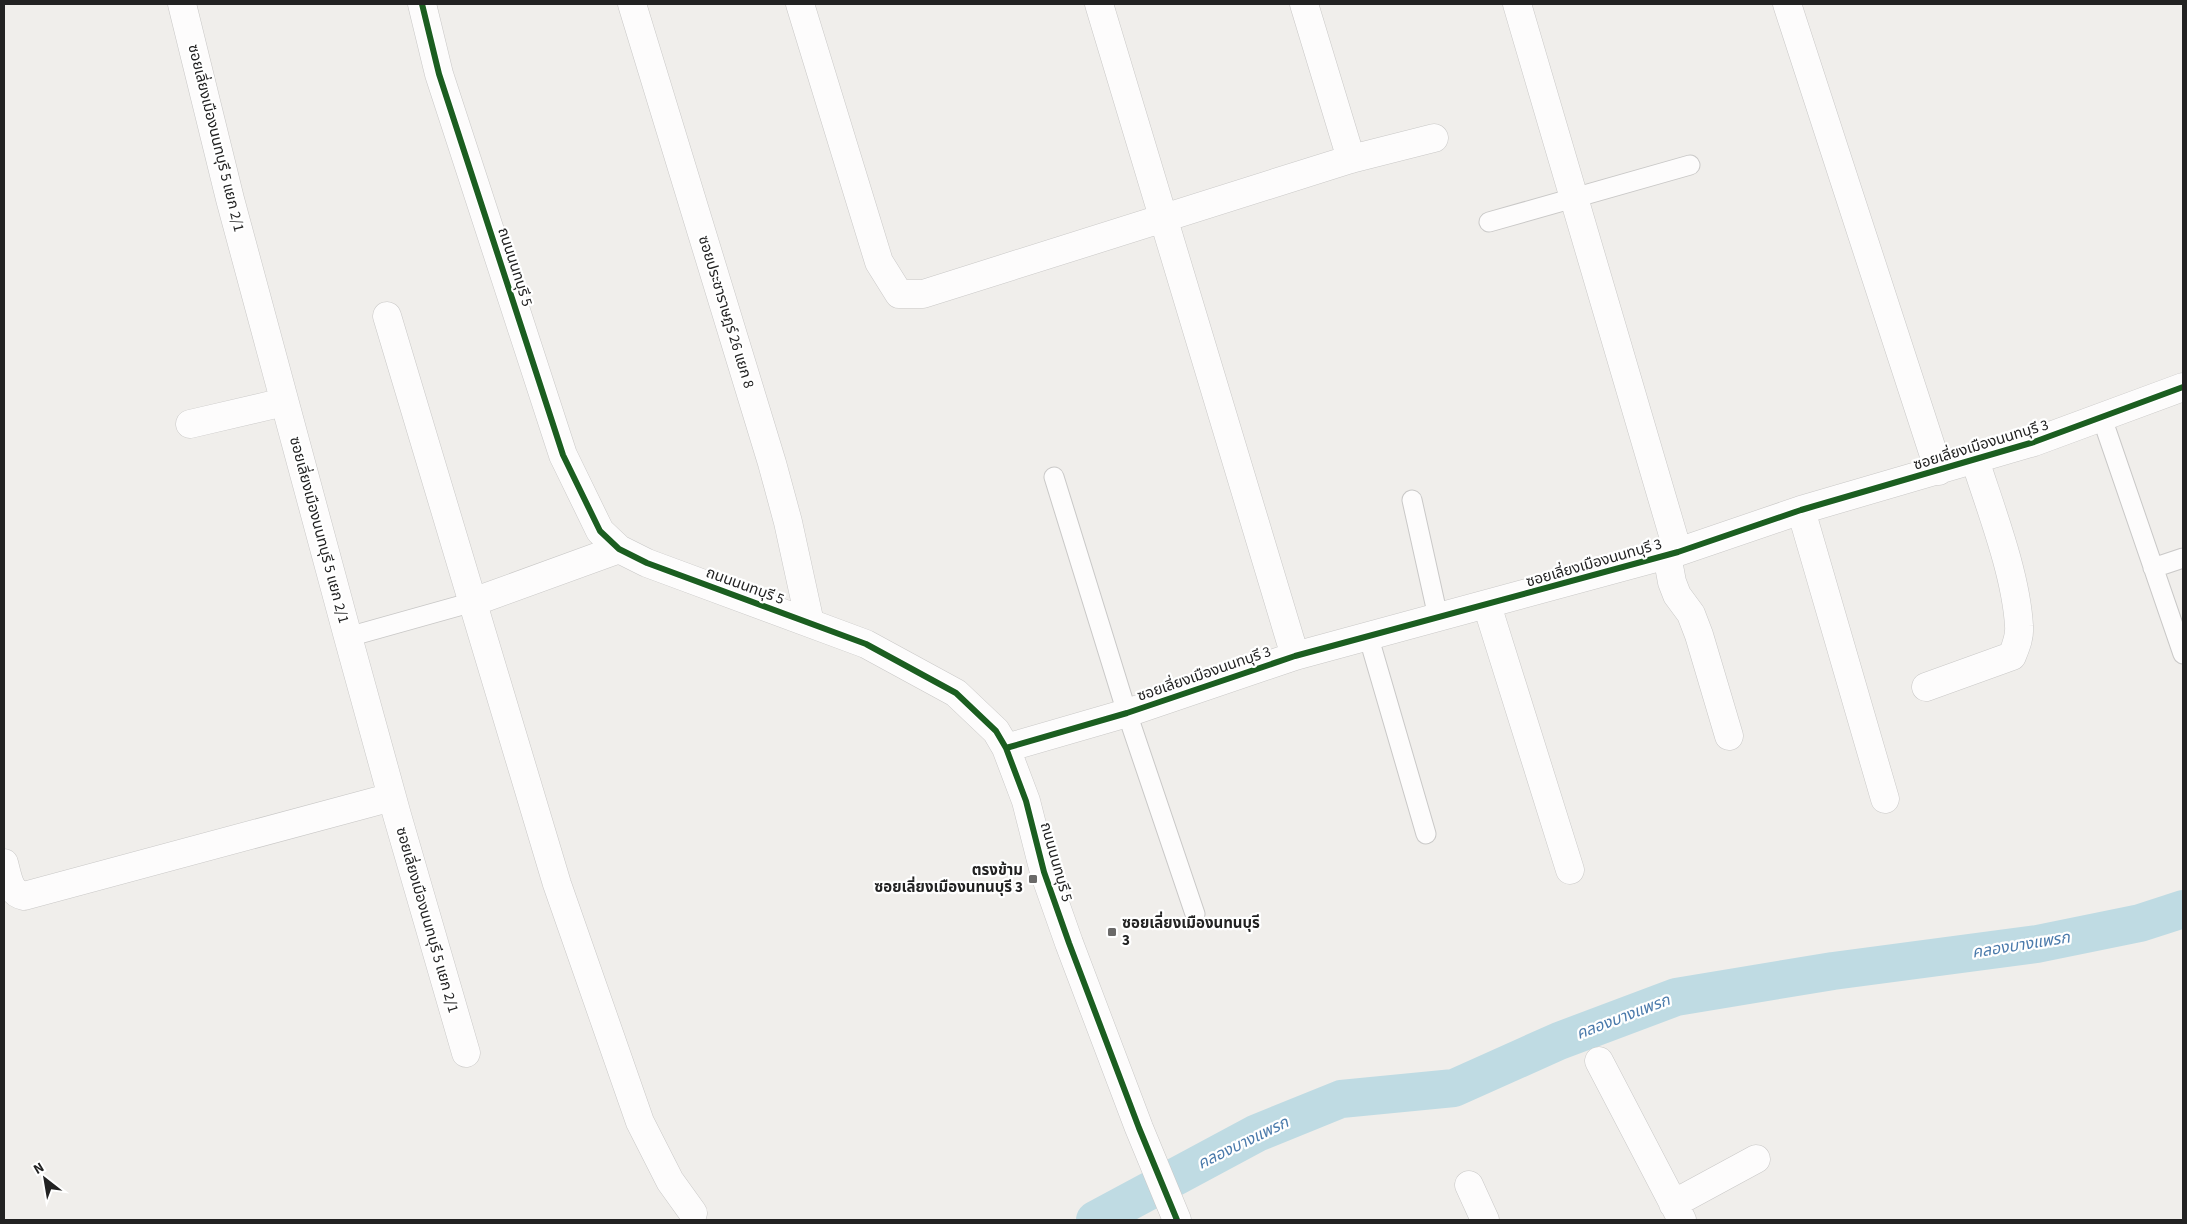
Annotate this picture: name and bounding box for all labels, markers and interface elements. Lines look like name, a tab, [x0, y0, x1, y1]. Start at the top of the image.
street label: ซอยเลี่ยงเมืองนนทบุรี 5 แยก 2/1	[183, 42, 250, 234]
street label: ถนนนนทบุรี 5	[492, 225, 538, 309]
street label: ซอยประชาราษฎร์ 26 แยก 8	[693, 233, 759, 391]
street label: ซอยเลี่ยงเมืองนนทบุรี 3	[1911, 413, 2051, 476]
street label: ซอยเลี่ยงเมืองนนทบุรี 5 แยก 2/1	[284, 434, 355, 626]
street label: ซอยเลี่ยงเมืองนนทบุรี 3	[1523, 533, 1664, 592]
street label: ถนนนนทบุรี 5	[703, 562, 787, 610]
street label: ซอยเลี่ยงเมืองนนทบุรี 3	[1134, 640, 1274, 707]
street label: ถนนนนทบุรี 5	[1035, 820, 1077, 904]
street label: ซอยเลี่ยงเมืองนนทบุรี 5 แยก 2/1	[390, 824, 465, 1015]
place label: ตรงข้าม ซอยเลี่ยงเมืองนทนบุรี 3	[874, 860, 1023, 898]
marker: ตรงข้าม ซอยเลี่ยงเมืองนทนบุรี 3	[1027, 873, 1039, 885]
place label: ซอยเลี่ยงเมืองนทนบุรี 3	[1122, 911, 1260, 951]
marker: ซอยเลี่ยงเมืองนทนบุรี 3	[1106, 926, 1118, 938]
water label: คลองบางแพรก	[1970, 926, 2073, 964]
water label: คลองบางแพรก	[1573, 989, 1674, 1045]
water label: คลองบางแพรก	[1194, 1111, 1293, 1175]
north arrow	[20, 1154, 70, 1204]
text: N	[30, 1158, 48, 1180]

